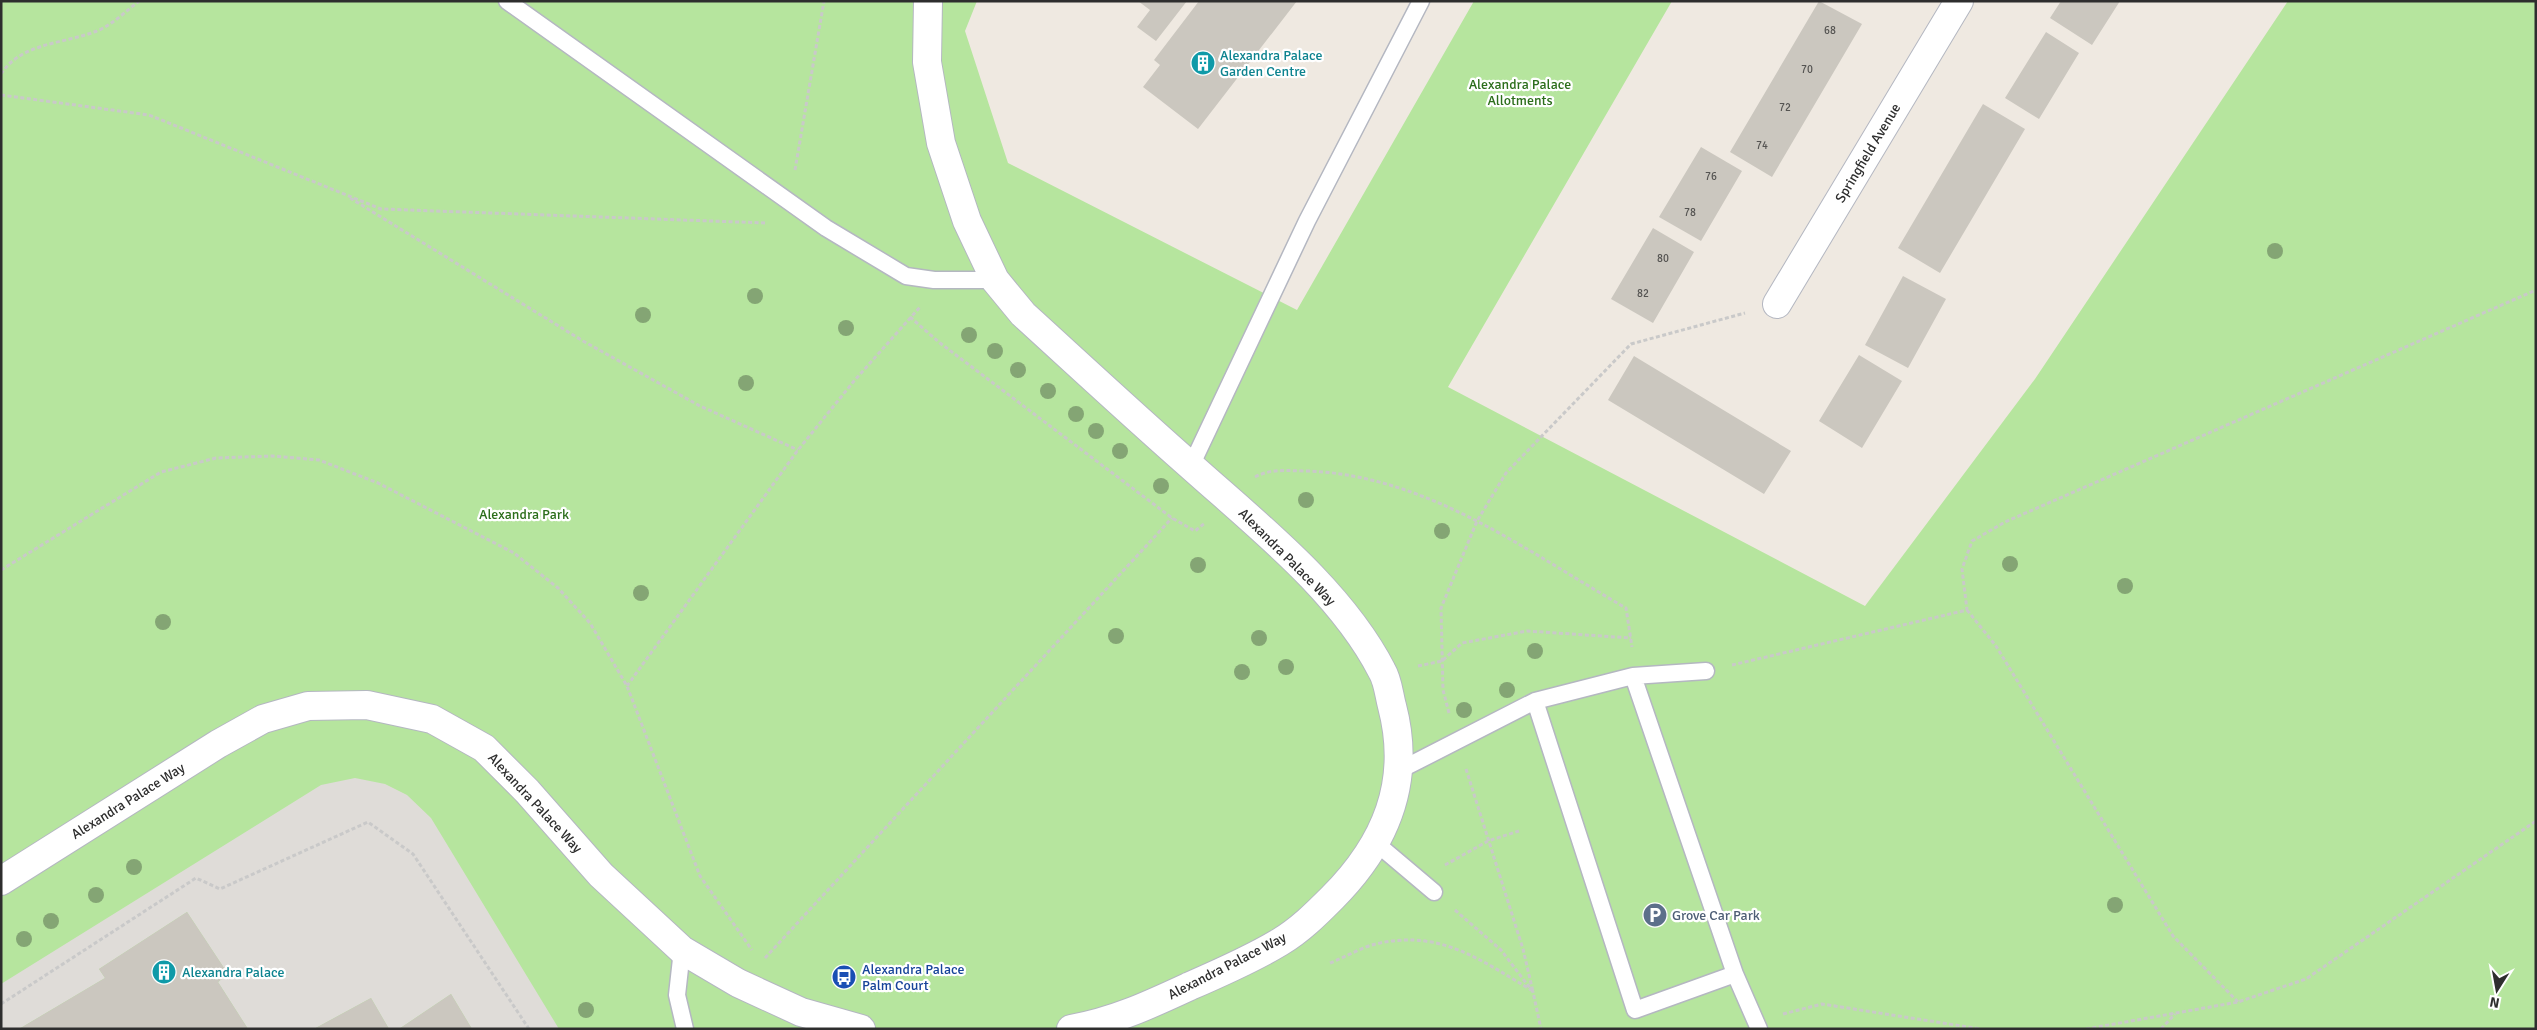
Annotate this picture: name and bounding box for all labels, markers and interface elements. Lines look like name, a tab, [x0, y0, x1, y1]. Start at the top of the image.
house number: 68	[1824, 24, 1836, 37]
place label: Alexandra Palace Garden Centre	[1220, 47, 1323, 80]
building icon: Alexandra Palace Garden Centre	[1190, 50, 1216, 76]
house number: 70	[1801, 63, 1813, 76]
park label: Alexandra Palace Allotments	[1469, 76, 1571, 109]
street label: Springfield Avenue	[1832, 100, 1904, 206]
house number: 72	[1779, 101, 1791, 114]
house number: 74	[1756, 139, 1768, 152]
house number: 76	[1705, 170, 1717, 183]
house number: 78	[1684, 206, 1696, 219]
house number: 80	[1657, 252, 1669, 265]
house number: 82	[1637, 287, 1649, 300]
street label: Alexandra Palace Way	[1235, 505, 1339, 609]
park label: Alexandra Park	[479, 506, 569, 523]
street label: Alexandra Palace Way	[484, 749, 586, 857]
street label: Alexandra Palace Way	[68, 759, 188, 843]
parking icon: Grove Car Park	[1642, 902, 1668, 928]
place label: Grove Car Park	[1672, 907, 1760, 924]
street label: Alexandra Palace Way	[1165, 929, 1289, 1003]
building icon: Alexandra Palace	[151, 959, 177, 985]
place label: Alexandra Palace Palm Court	[862, 961, 965, 994]
place label: Alexandra Palace	[182, 964, 285, 981]
bus stop icon: Alexandra Palace Palm Court	[831, 964, 857, 990]
north arrow	[2472, 965, 2522, 1015]
text: N	[2488, 993, 2501, 1012]

